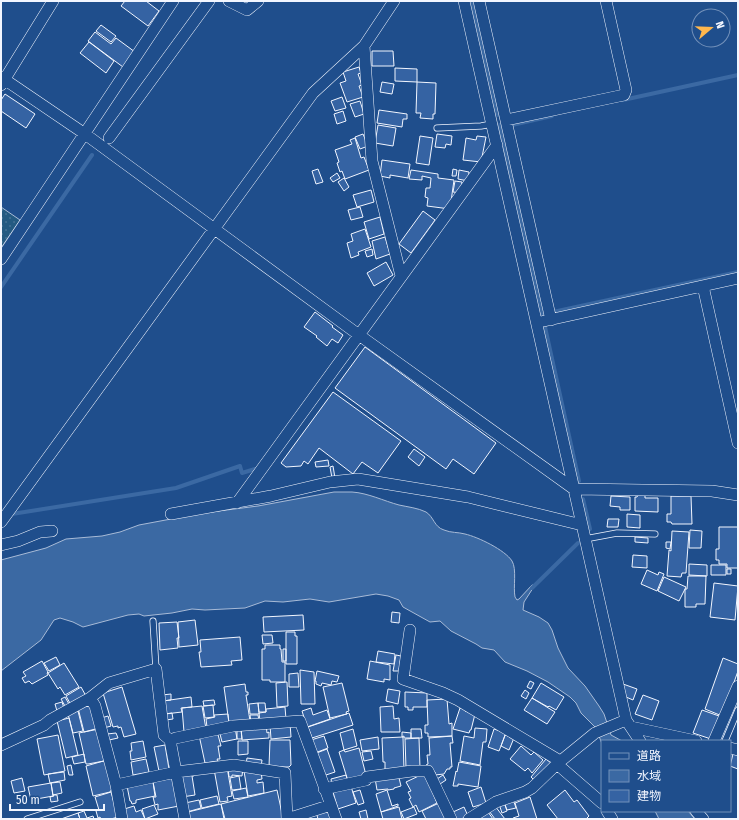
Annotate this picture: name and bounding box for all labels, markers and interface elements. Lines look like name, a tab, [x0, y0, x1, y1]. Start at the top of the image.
north arrow	[691, 8, 731, 48]
text: N	[713, 20, 727, 30]
legend	[601, 740, 731, 812]
text: 道路	[637, 749, 661, 763]
text: 水域	[637, 769, 661, 783]
scale bar	[10, 786, 104, 812]
text: 建物	[637, 789, 661, 803]
text: 50 m	[16, 793, 40, 807]

